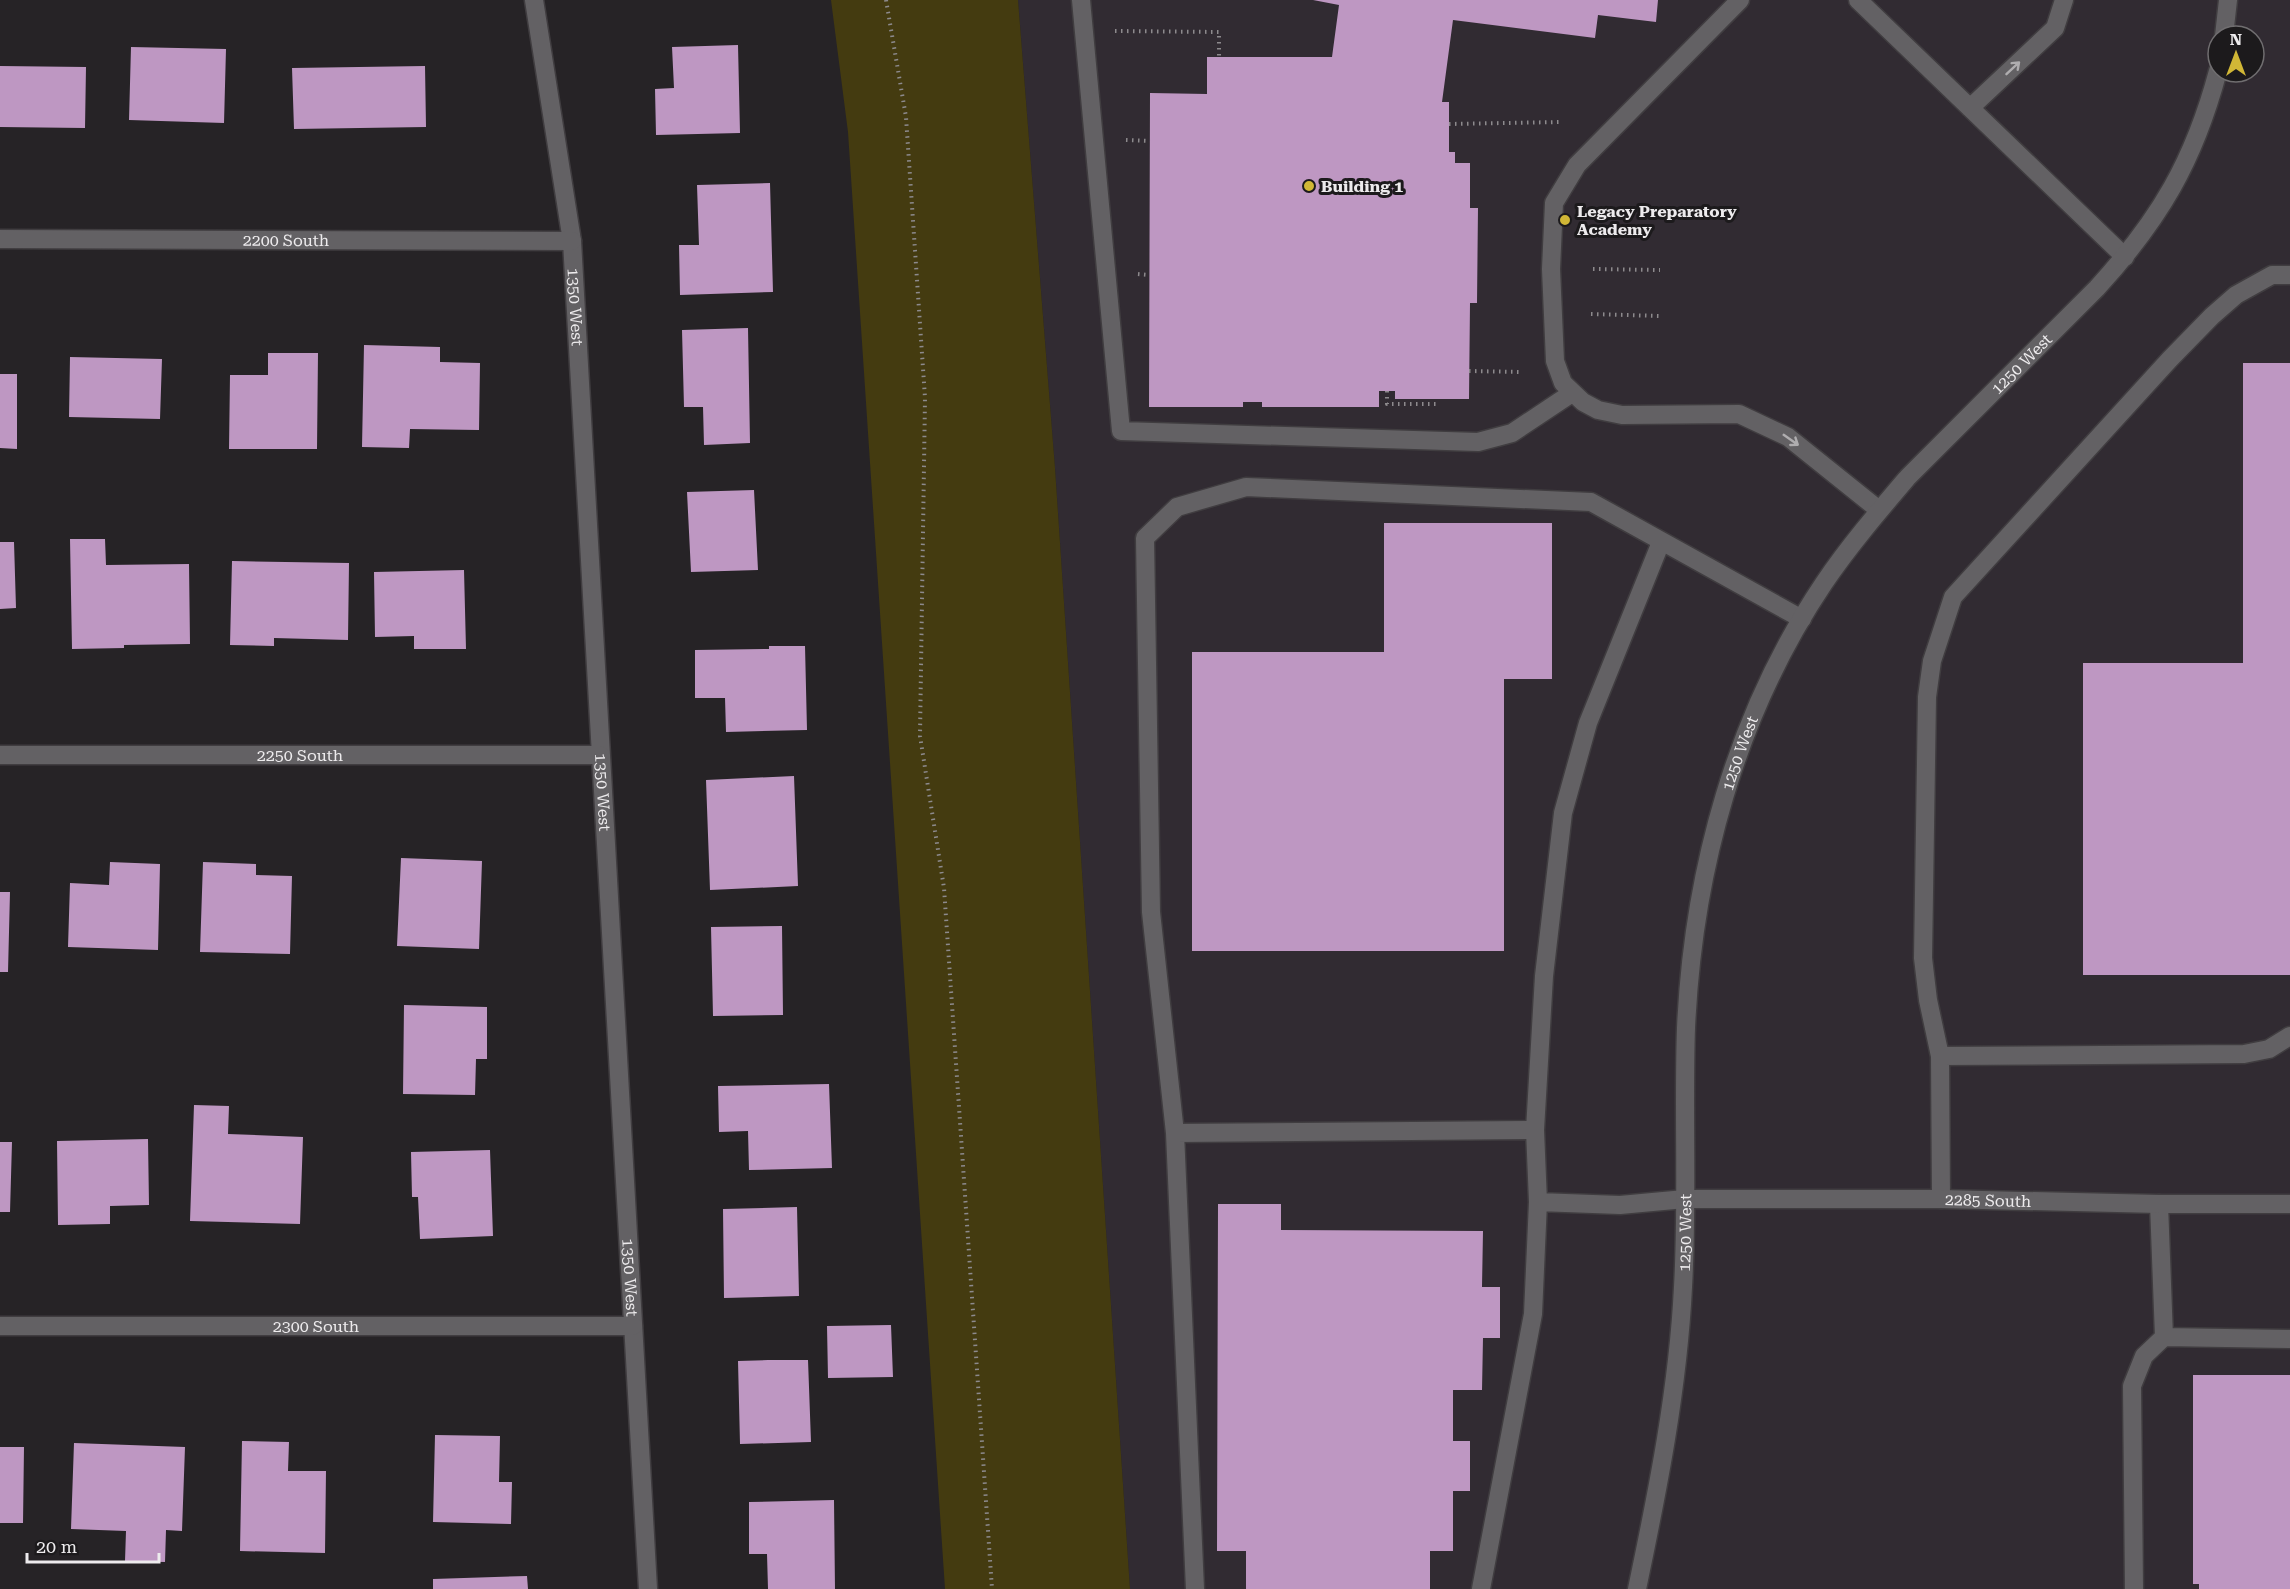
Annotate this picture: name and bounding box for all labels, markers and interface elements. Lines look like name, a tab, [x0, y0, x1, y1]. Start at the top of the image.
north arrow	[2206, 24, 2266, 84]
text: N	[2230, 30, 2242, 49]
one-way arrow	[2005, 61, 2020, 75]
place label: Building 1	[1321, 177, 1403, 196]
marker: Building 1	[1302, 179, 1316, 193]
place label: Legacy Preparatory Academy	[1577, 202, 1737, 239]
marker: Legacy Preparatory Academy	[1558, 213, 1572, 227]
street label: 2200 South	[243, 231, 329, 250]
street label: 1350 West	[564, 268, 587, 346]
street label: 1250 West	[1987, 330, 2056, 398]
one-way arrow	[1783, 434, 1799, 446]
street label: 1250 West	[1718, 713, 1762, 793]
street label: 2250 South	[257, 746, 343, 765]
street label: 1350 West	[591, 753, 614, 832]
street label: 2285 South	[1945, 1190, 2031, 1211]
street label: 1250 West	[1675, 1194, 1695, 1272]
street label: 1350 West	[618, 1238, 642, 1317]
street label: 2300 South	[273, 1317, 359, 1336]
scale bar	[27, 1526, 159, 1564]
text: 20 m	[36, 1536, 77, 1557]

